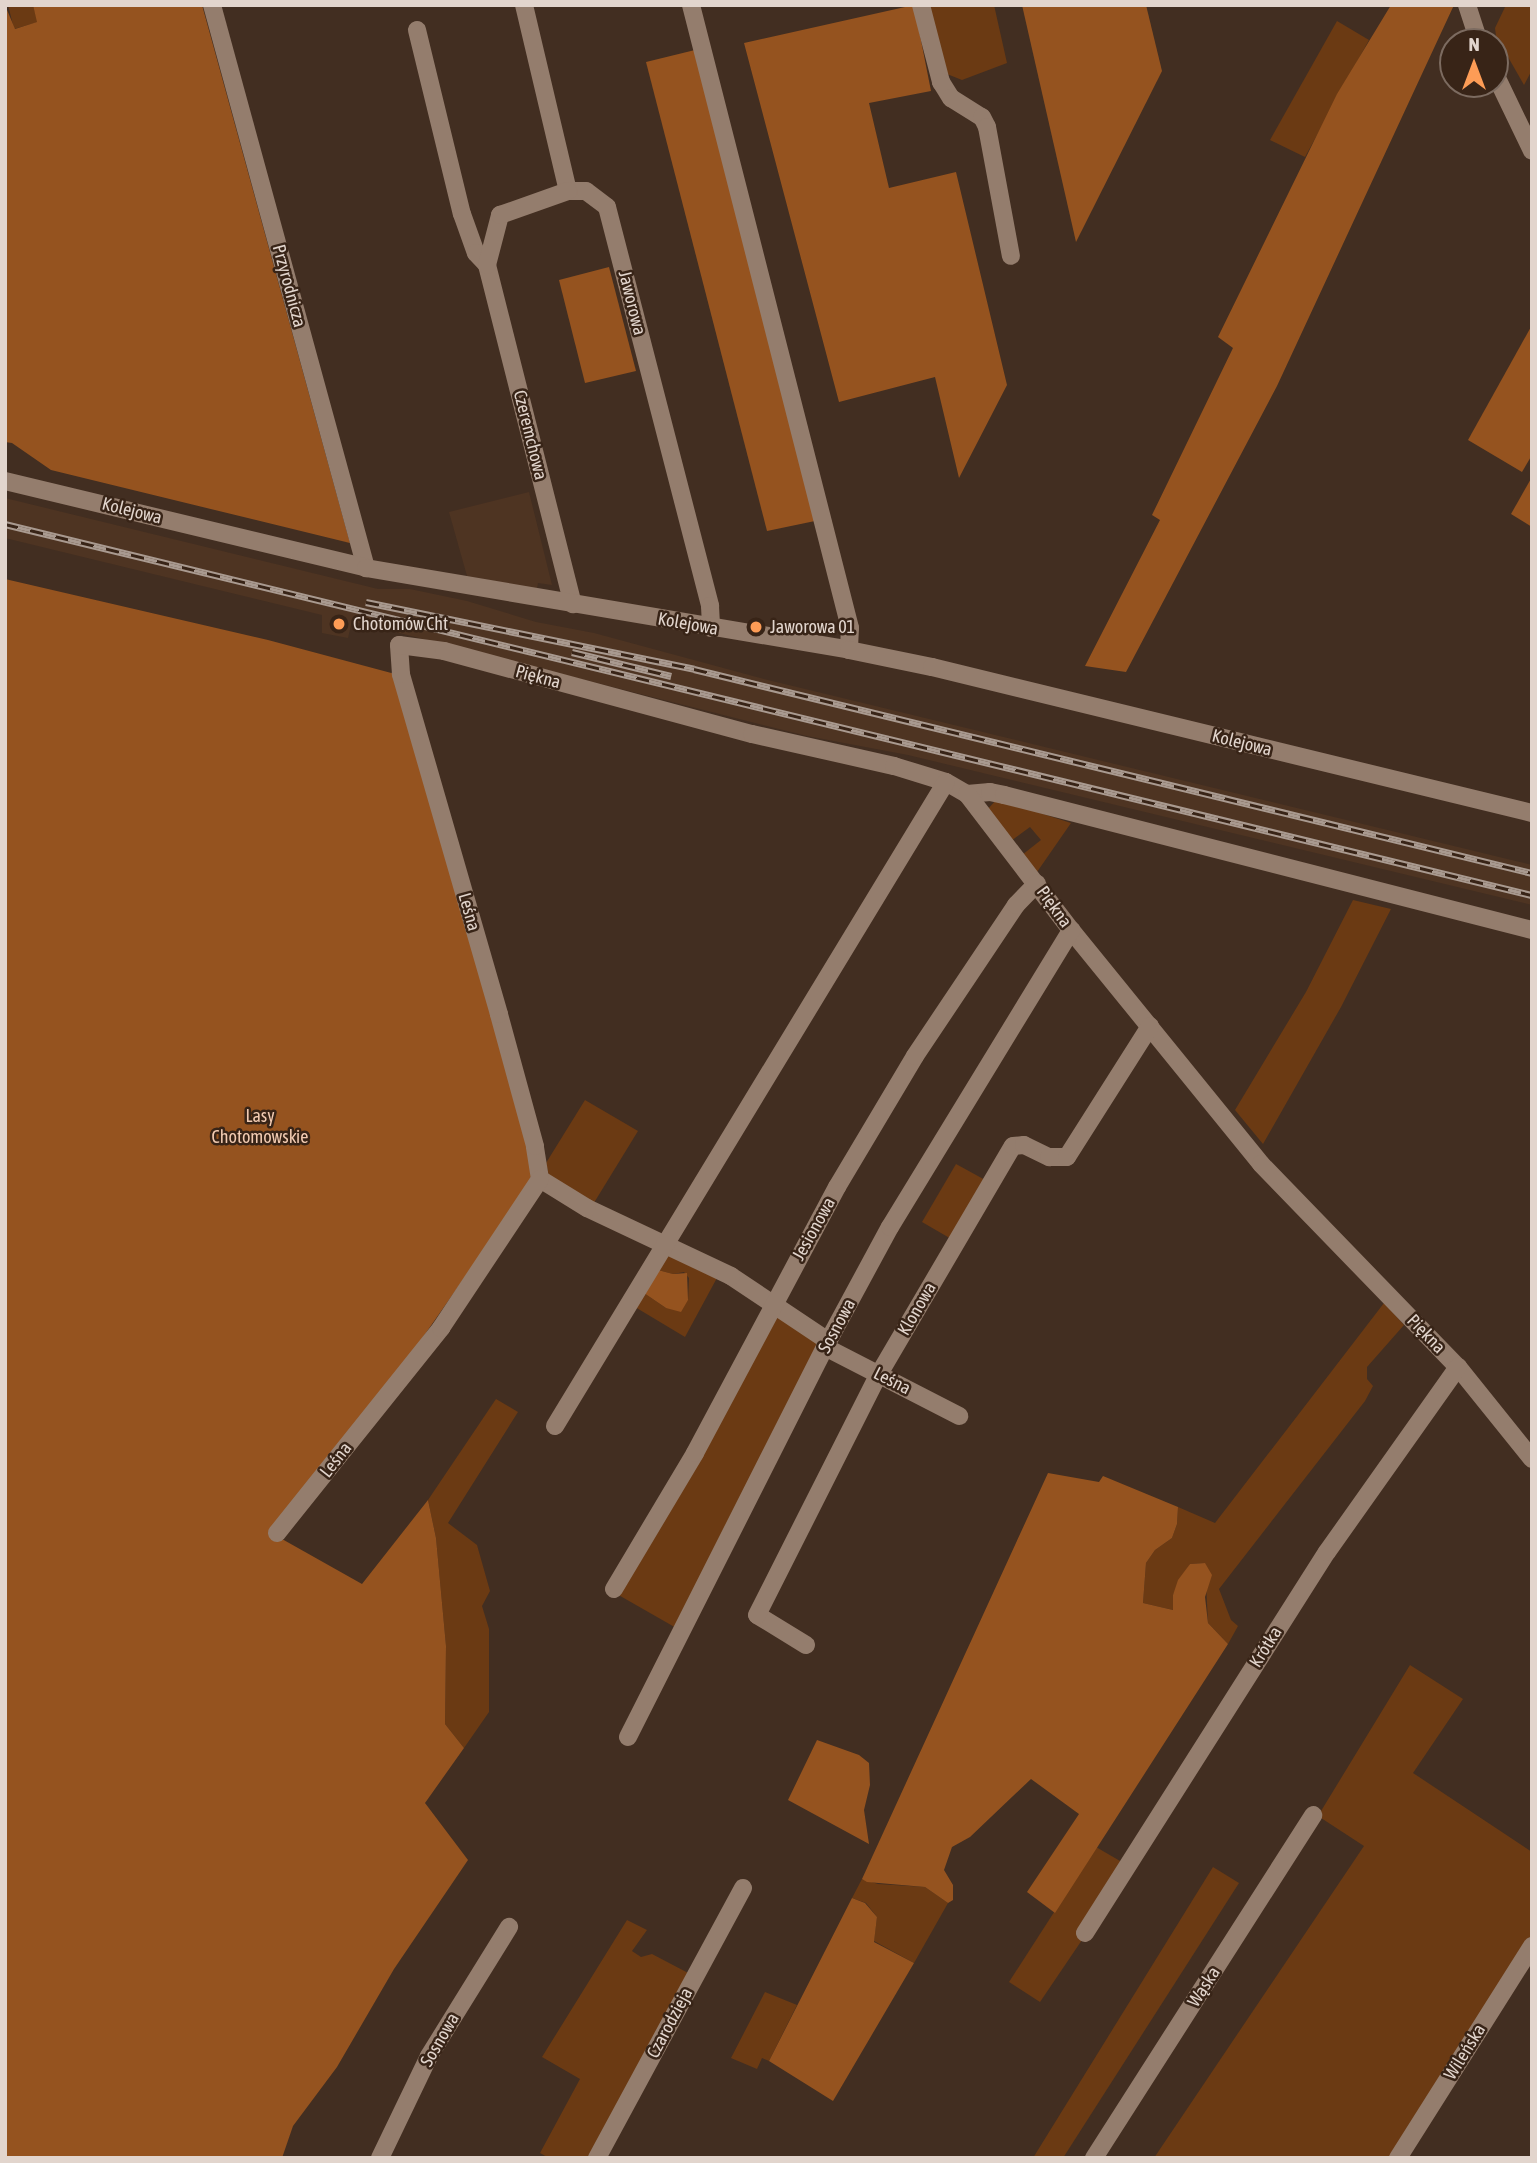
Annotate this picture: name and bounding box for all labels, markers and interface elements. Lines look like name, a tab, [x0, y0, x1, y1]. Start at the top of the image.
north arrow	[1439, 28, 1509, 98]
text: N	[1468, 33, 1480, 55]
street label: Przyrodnicza	[268, 242, 310, 330]
street label: Jaworowa	[614, 269, 650, 337]
street label: Czeremchowa	[508, 388, 552, 482]
street label: Kolejowa	[100, 493, 164, 529]
street label: Kolejowa	[656, 608, 720, 640]
place label: Chotomów Cht	[353, 613, 448, 635]
marker: Chotomów Cht	[331, 616, 347, 632]
place label: Jaworowa 01	[770, 616, 855, 638]
marker: Jaworowa 01	[748, 619, 764, 635]
street label: Piękna	[513, 661, 563, 693]
street label: Kolejowa	[1210, 725, 1274, 761]
street label: Piękna	[1032, 882, 1076, 932]
street label: Leśna	[453, 890, 485, 934]
park label: Lasy Chotomowskie	[212, 1106, 308, 1148]
street label: Jesionowa	[788, 1194, 840, 1264]
street label: Klonowa	[893, 1279, 941, 1339]
street label: Sosnowa	[814, 1295, 860, 1357]
street label: Piękna	[1402, 1310, 1450, 1358]
street label: Leśna	[870, 1363, 914, 1399]
street label: Leśna	[316, 1438, 356, 1482]
street label: Krótka	[1245, 1623, 1287, 1671]
street label: Wąska	[1183, 1963, 1225, 2011]
street label: Czarodzieja	[642, 1984, 698, 2062]
street label: Sosnowa	[416, 2009, 464, 2071]
street label: Wileńska	[1440, 2020, 1490, 2084]

